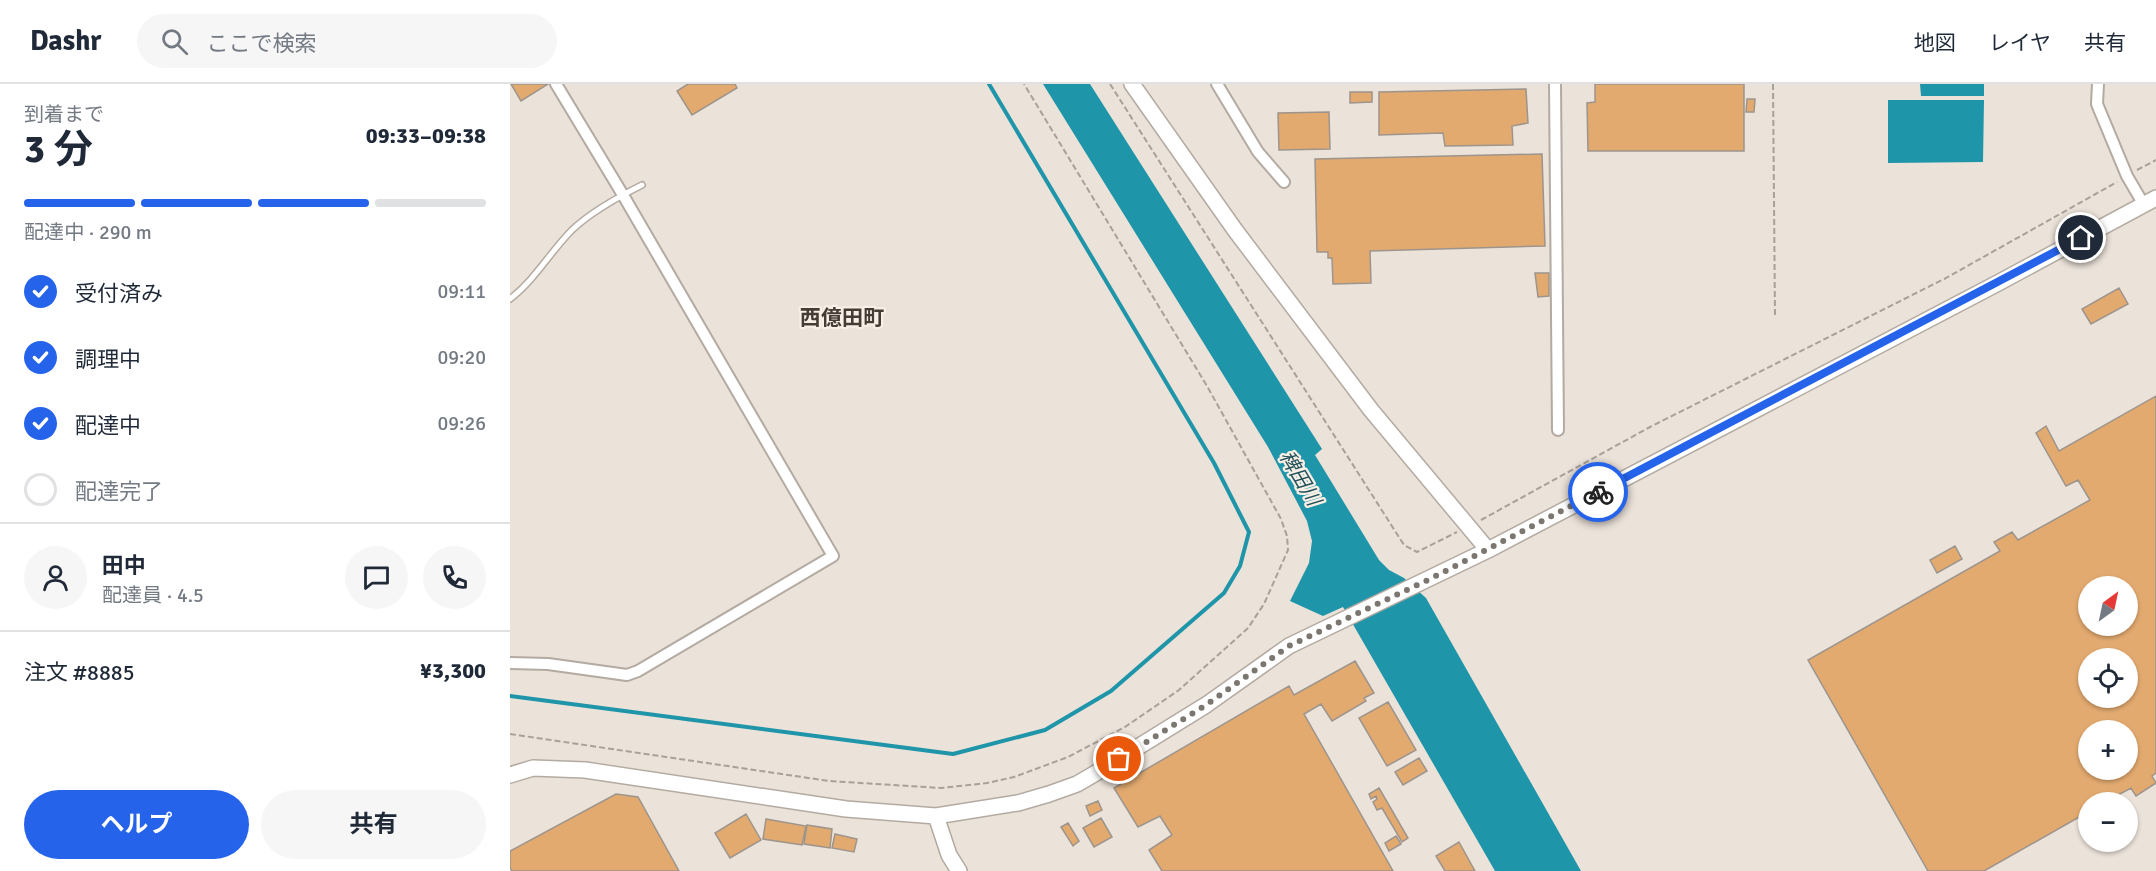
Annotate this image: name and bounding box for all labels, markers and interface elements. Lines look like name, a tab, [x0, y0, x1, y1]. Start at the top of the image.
search box	[137, 14, 557, 68]
text: Dashr	[30, 24, 101, 58]
icon: search	[158, 25, 191, 58]
text: ここで検索	[206, 30, 316, 57]
text: 地図	[1914, 30, 1956, 56]
text: レイヤ	[1989, 30, 2051, 56]
text: 共有	[2084, 30, 2126, 56]
text: 到着まで	[24, 102, 104, 127]
text: 09:33–09:38	[366, 122, 486, 149]
text: 3 分	[24, 125, 93, 173]
pin	[2055, 212, 2106, 263]
text: 配達中 · 290 m	[24, 220, 152, 245]
icon: home	[2064, 221, 2097, 254]
icon: check	[24, 275, 57, 308]
text: 09:11	[437, 279, 486, 304]
text: 受付済み	[75, 280, 163, 307]
district label: 西億田町	[800, 305, 884, 331]
icon: check	[24, 341, 57, 374]
text: 09:20	[437, 345, 486, 370]
text: 調理中	[75, 346, 141, 373]
icon: check	[24, 407, 57, 440]
text: 09:26	[437, 411, 486, 436]
text: 配達中	[75, 412, 141, 439]
water label: 稗田川	[1274, 446, 1327, 512]
courier	[1568, 462, 1628, 522]
icon: bike	[1582, 476, 1615, 509]
text: 配達完了	[75, 478, 163, 505]
button: person	[24, 546, 87, 609]
button: chat	[345, 546, 408, 609]
button: phone	[423, 546, 486, 609]
text: 田中	[102, 552, 146, 579]
north arrow	[2078, 576, 2138, 636]
map controls	[2078, 576, 2138, 852]
text: 配達員 · 4.5	[102, 583, 204, 608]
button: locate	[2078, 648, 2138, 708]
text: ¥3,300	[420, 657, 486, 684]
text: 注文 #8885	[24, 659, 135, 686]
button: +	[2078, 720, 2138, 780]
pin	[1093, 733, 1144, 784]
icon: bag	[1102, 742, 1135, 775]
button: ヘルプ	[24, 790, 249, 859]
button: 共有	[261, 790, 486, 859]
button: −	[2078, 792, 2138, 852]

